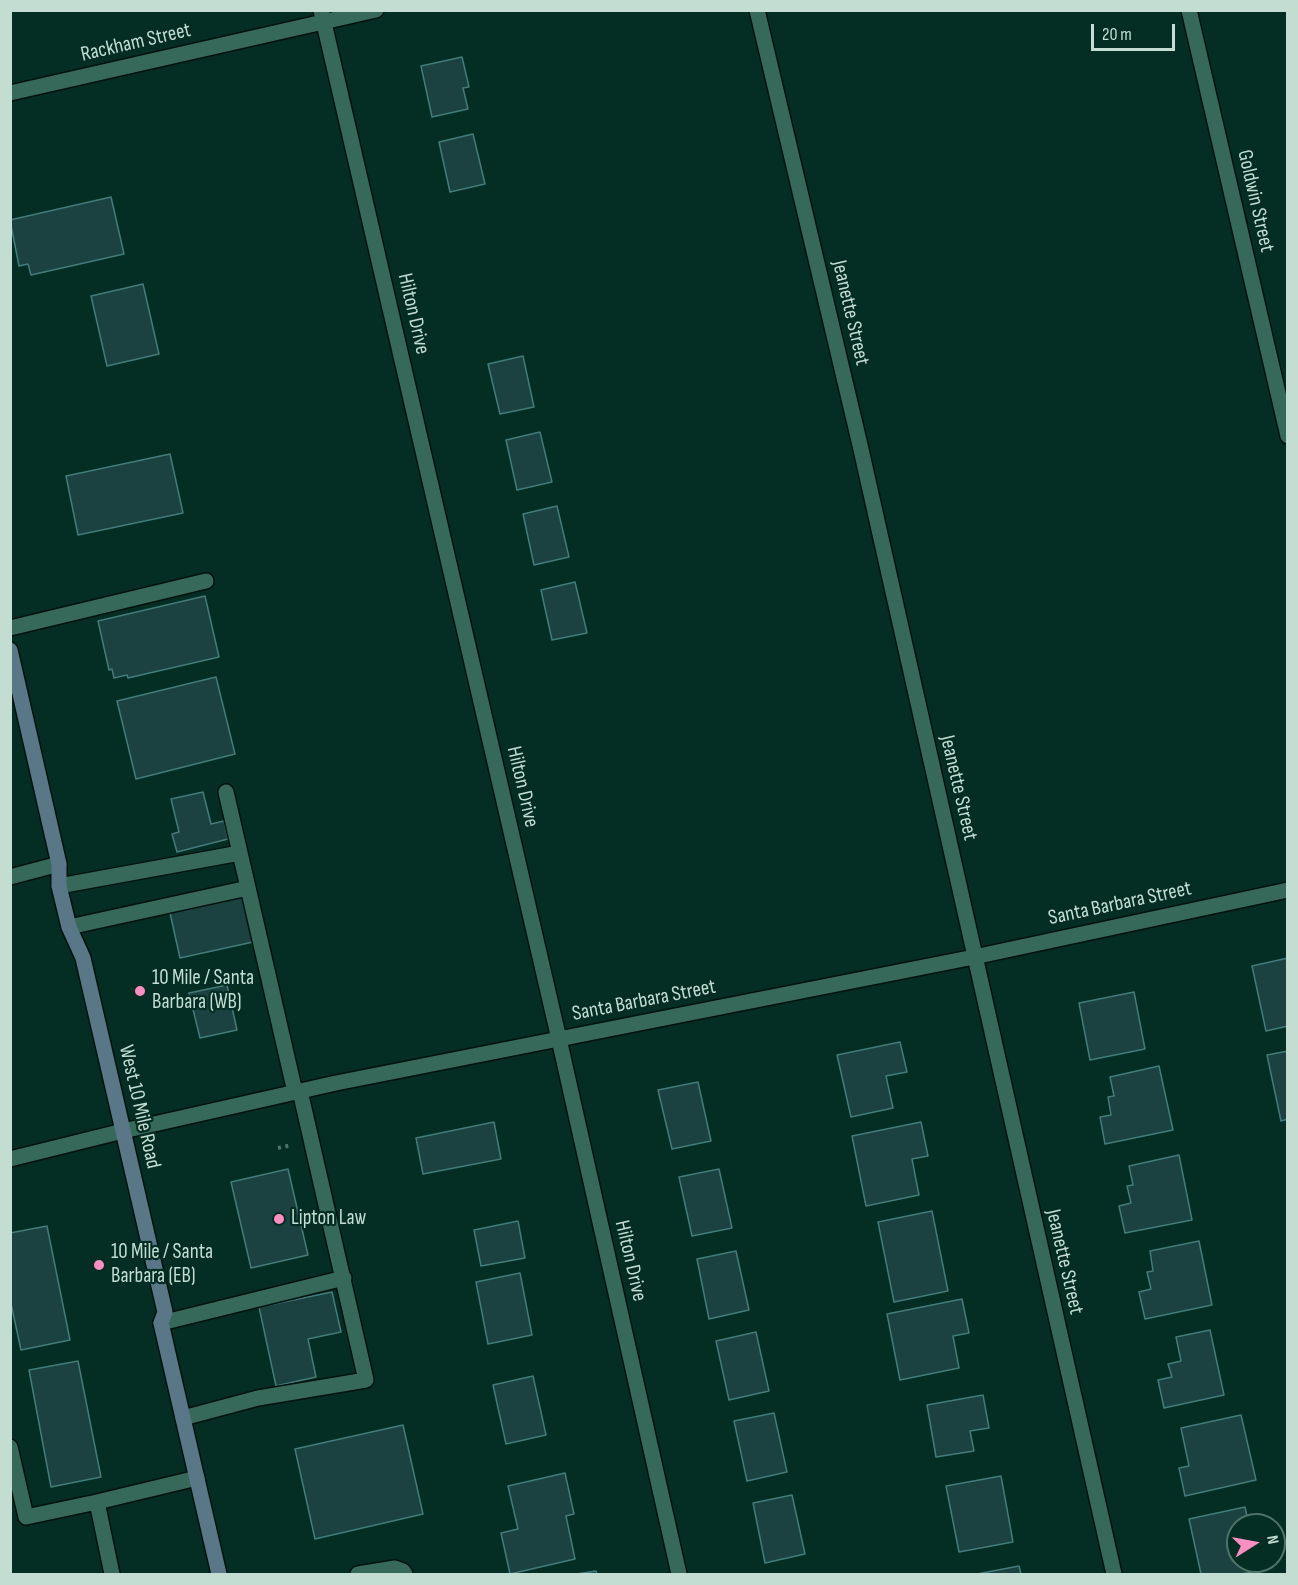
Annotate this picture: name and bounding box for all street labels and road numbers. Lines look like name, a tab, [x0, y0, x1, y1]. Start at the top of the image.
street label: Rackham Street	[79, 18, 193, 68]
street label: Goldwin Street	[1231, 147, 1279, 255]
street label: Jeanette Street	[826, 258, 874, 368]
street label: Hilton Drive	[391, 271, 435, 357]
street label: Jeanette Street	[934, 733, 982, 843]
street label: Hilton Drive	[500, 744, 544, 830]
street label: Santa Barbara Street	[1046, 877, 1194, 931]
street label: Santa Barbara Street	[570, 975, 718, 1027]
street label: West 10 Mile Road	[113, 1043, 165, 1171]
street label: Jeanette Street	[1040, 1207, 1088, 1317]
street label: Hilton Drive	[608, 1218, 652, 1304]

